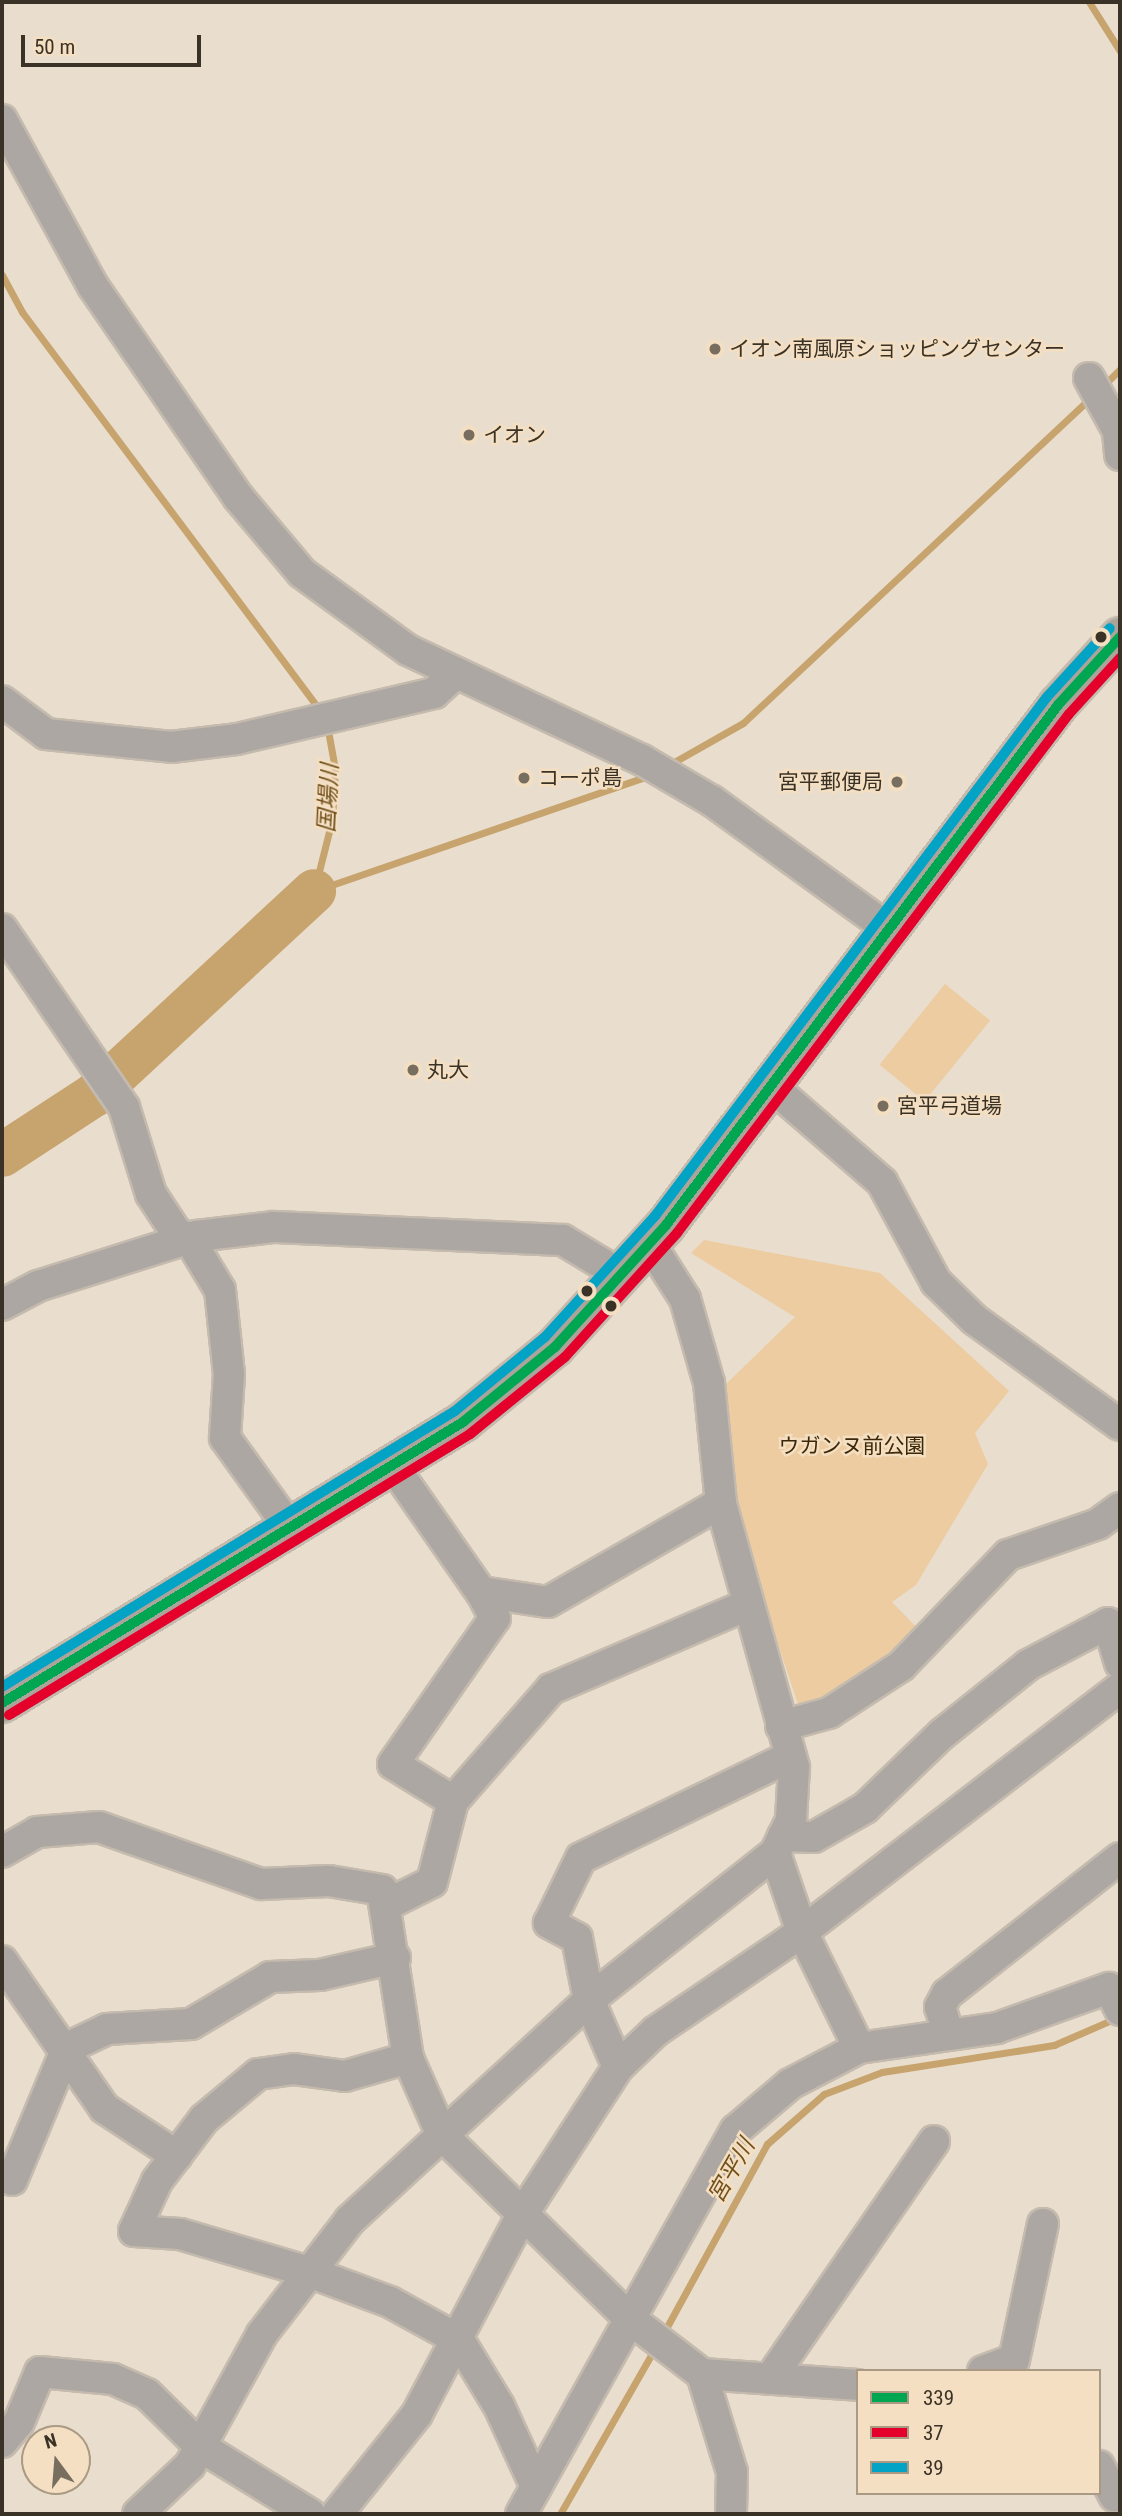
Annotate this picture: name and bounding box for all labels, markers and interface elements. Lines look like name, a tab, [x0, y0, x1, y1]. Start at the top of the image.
scale bar	[24, 21, 205, 65]
text: 50 m	[34, 35, 75, 59]
place label: イオン南風原ショッピングセンター	[729, 336, 1065, 362]
marker: イオン南風原ショッピングセンター	[707, 341, 723, 357]
place label: イオン	[483, 422, 546, 448]
marker: イオン	[461, 427, 477, 443]
unlabelled marker	[1094, 630, 1108, 644]
water label: 国場川	[313, 763, 345, 833]
place label: コーポ島	[538, 765, 622, 791]
place label: 宮平郵便局	[778, 769, 883, 795]
marker: コーポ島	[516, 770, 532, 786]
marker: 宮平郵便局	[889, 774, 905, 790]
place label: 丸大	[427, 1057, 469, 1083]
marker: 丸大	[405, 1062, 421, 1078]
place label: 宮平弓道場	[897, 1093, 1002, 1119]
marker: 宮平弓道場	[875, 1098, 891, 1114]
unlabelled marker	[580, 1284, 594, 1298]
unlabelled marker	[604, 1299, 618, 1313]
park label: ウガンヌ前公園	[779, 1433, 925, 1459]
water label: 宮平川	[703, 2134, 761, 2208]
legend	[856, 2369, 1101, 2495]
text: 339	[923, 2386, 954, 2410]
text: 37	[923, 2421, 944, 2445]
north arrow	[21, 2425, 91, 2495]
text: N	[42, 2429, 59, 2454]
text: 39	[923, 2456, 944, 2480]

